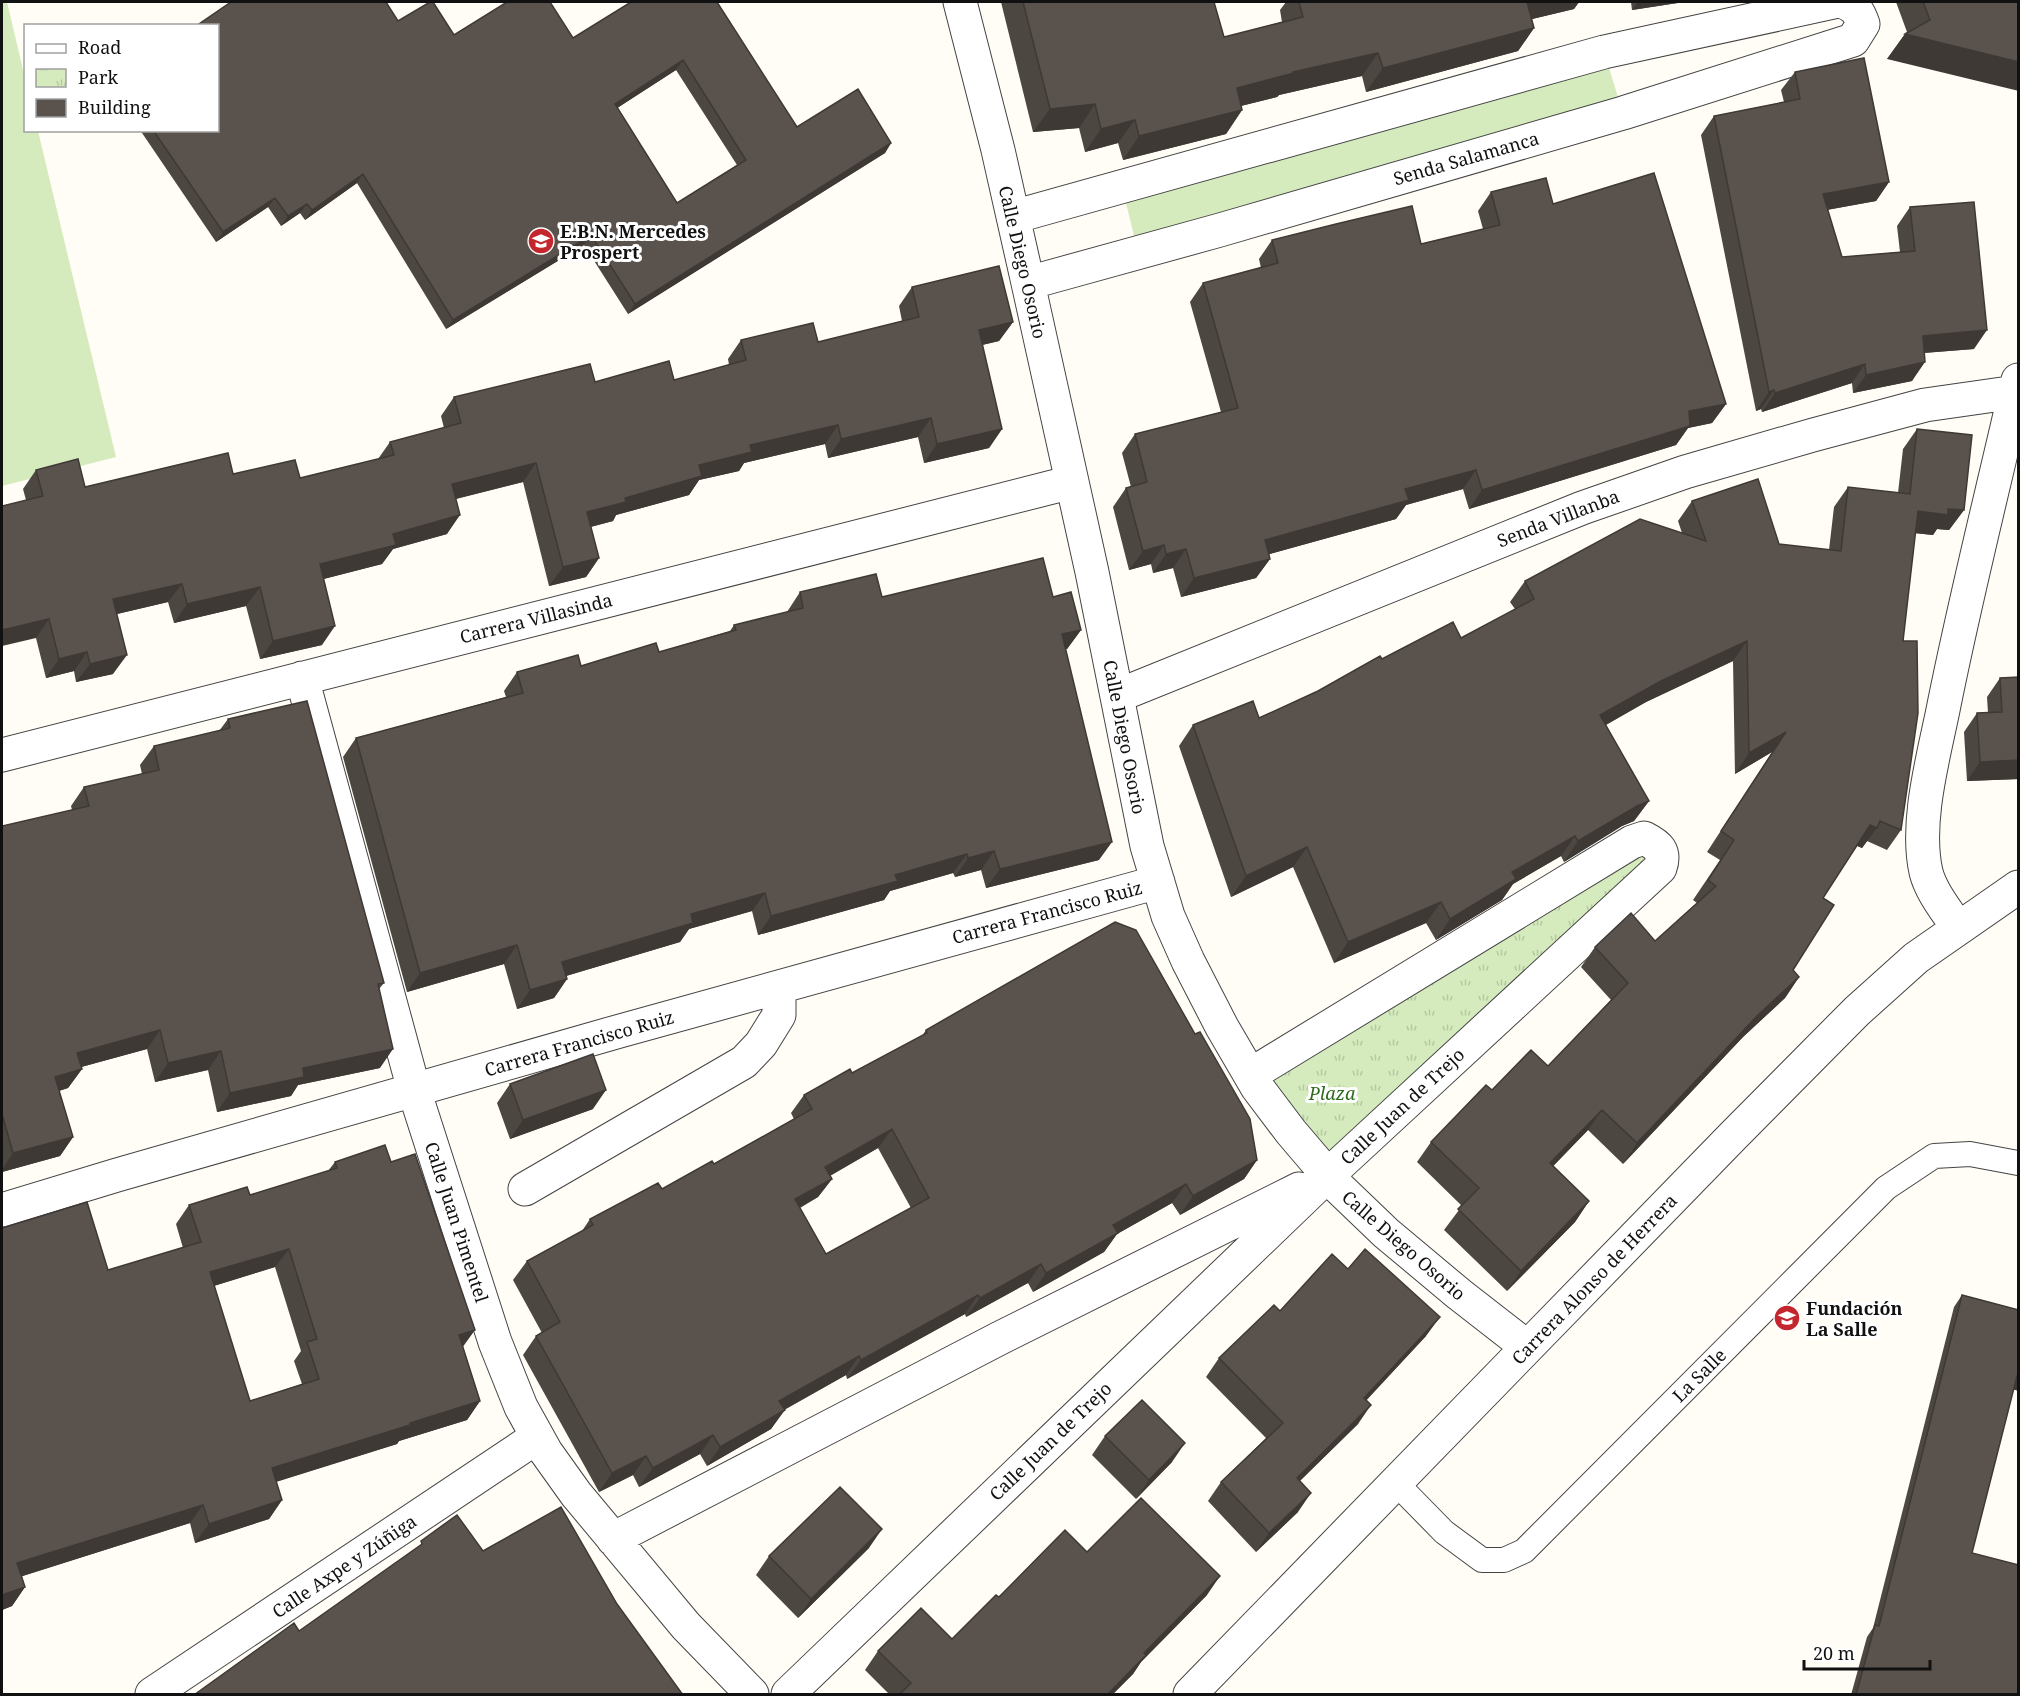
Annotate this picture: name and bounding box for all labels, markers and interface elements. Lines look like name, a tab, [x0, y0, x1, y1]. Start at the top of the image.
legend	[24, 24, 219, 132]
text: Road	[78, 35, 121, 59]
text: Park	[78, 65, 118, 89]
text: Building	[78, 95, 151, 119]
street label: Senda Salamanca	[1390, 126, 1542, 190]
street label: Calle Diego Osorio	[994, 183, 1052, 341]
place label: E.B.N. Mercedes Prospert	[560, 219, 706, 264]
school or university icon: E.B.N. Mercedes Prospert	[526, 226, 556, 256]
street label: Senda Villanba	[1494, 484, 1622, 552]
street label: Carrera Villasinda	[457, 587, 615, 649]
street label: Calle Diego Osorio	[1098, 658, 1152, 816]
street label: Carrera Francisco Ruiz	[949, 875, 1145, 949]
street label: Carrera Francisco Ruiz	[481, 1004, 677, 1082]
street label: Calle Juan de Trejo	[1335, 1042, 1469, 1170]
park label: Plaza	[1308, 1081, 1356, 1105]
street label: Calle Juan Pimentel	[420, 1139, 494, 1306]
street label: Calle Diego Osorio	[1337, 1185, 1471, 1305]
street label: Carrera Alonso de Herrera	[1506, 1189, 1682, 1369]
place label: Fundación La Salle	[1806, 1296, 1903, 1341]
school or university icon: Fundación La Salle	[1772, 1303, 1802, 1333]
street label: La Salle	[1667, 1343, 1731, 1407]
street label: Calle Juan de Trejo	[984, 1376, 1116, 1506]
street label: Calle Axpe y Zúñiga	[267, 1509, 421, 1623]
scale bar	[1804, 1633, 1930, 1671]
text: 20 m	[1813, 1641, 1855, 1665]

